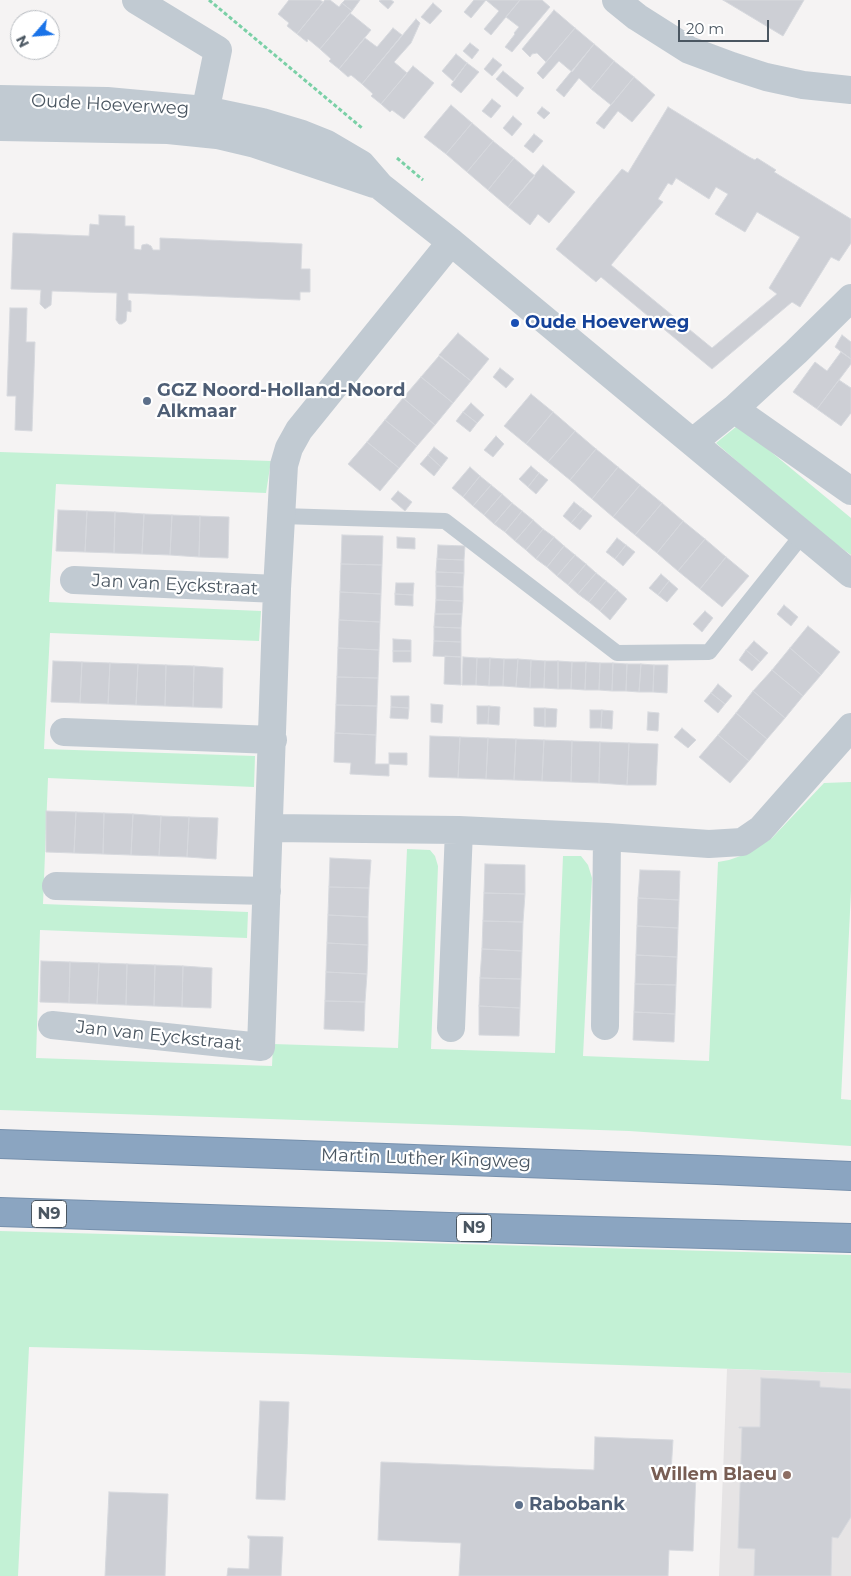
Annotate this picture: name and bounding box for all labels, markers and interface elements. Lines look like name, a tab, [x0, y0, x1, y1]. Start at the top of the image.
north arrow	[10, 10, 60, 60]
scale bar	[681, 10, 772, 42]
text: 20 m	[686, 19, 724, 38]
text: N	[12, 32, 33, 50]
street label: Oude Hoeverweg	[30, 90, 190, 120]
place label: Oude Hoeverweg	[525, 312, 689, 334]
marker: Oude Hoeverweg	[509, 317, 521, 329]
place label: GGZ Noord-Holland-Noord Alkmaar	[157, 380, 405, 422]
marker: GGZ Noord-Holland-Noord Alkmaar	[141, 395, 153, 407]
street label: Jan van Eyckstraat	[91, 570, 259, 600]
street label: Jan van Eyckstraat	[75, 1017, 243, 1055]
street label: Martin Luther Kingweg	[321, 1145, 531, 1173]
road number: N9	[32, 1200, 66, 1228]
road number: N9	[456, 1214, 492, 1242]
place label: Willem Blaeu	[650, 1464, 777, 1486]
marker: Willem Blaeu	[781, 1469, 793, 1481]
place label: Rabobank	[529, 1494, 625, 1516]
marker: Rabobank	[513, 1499, 525, 1511]

